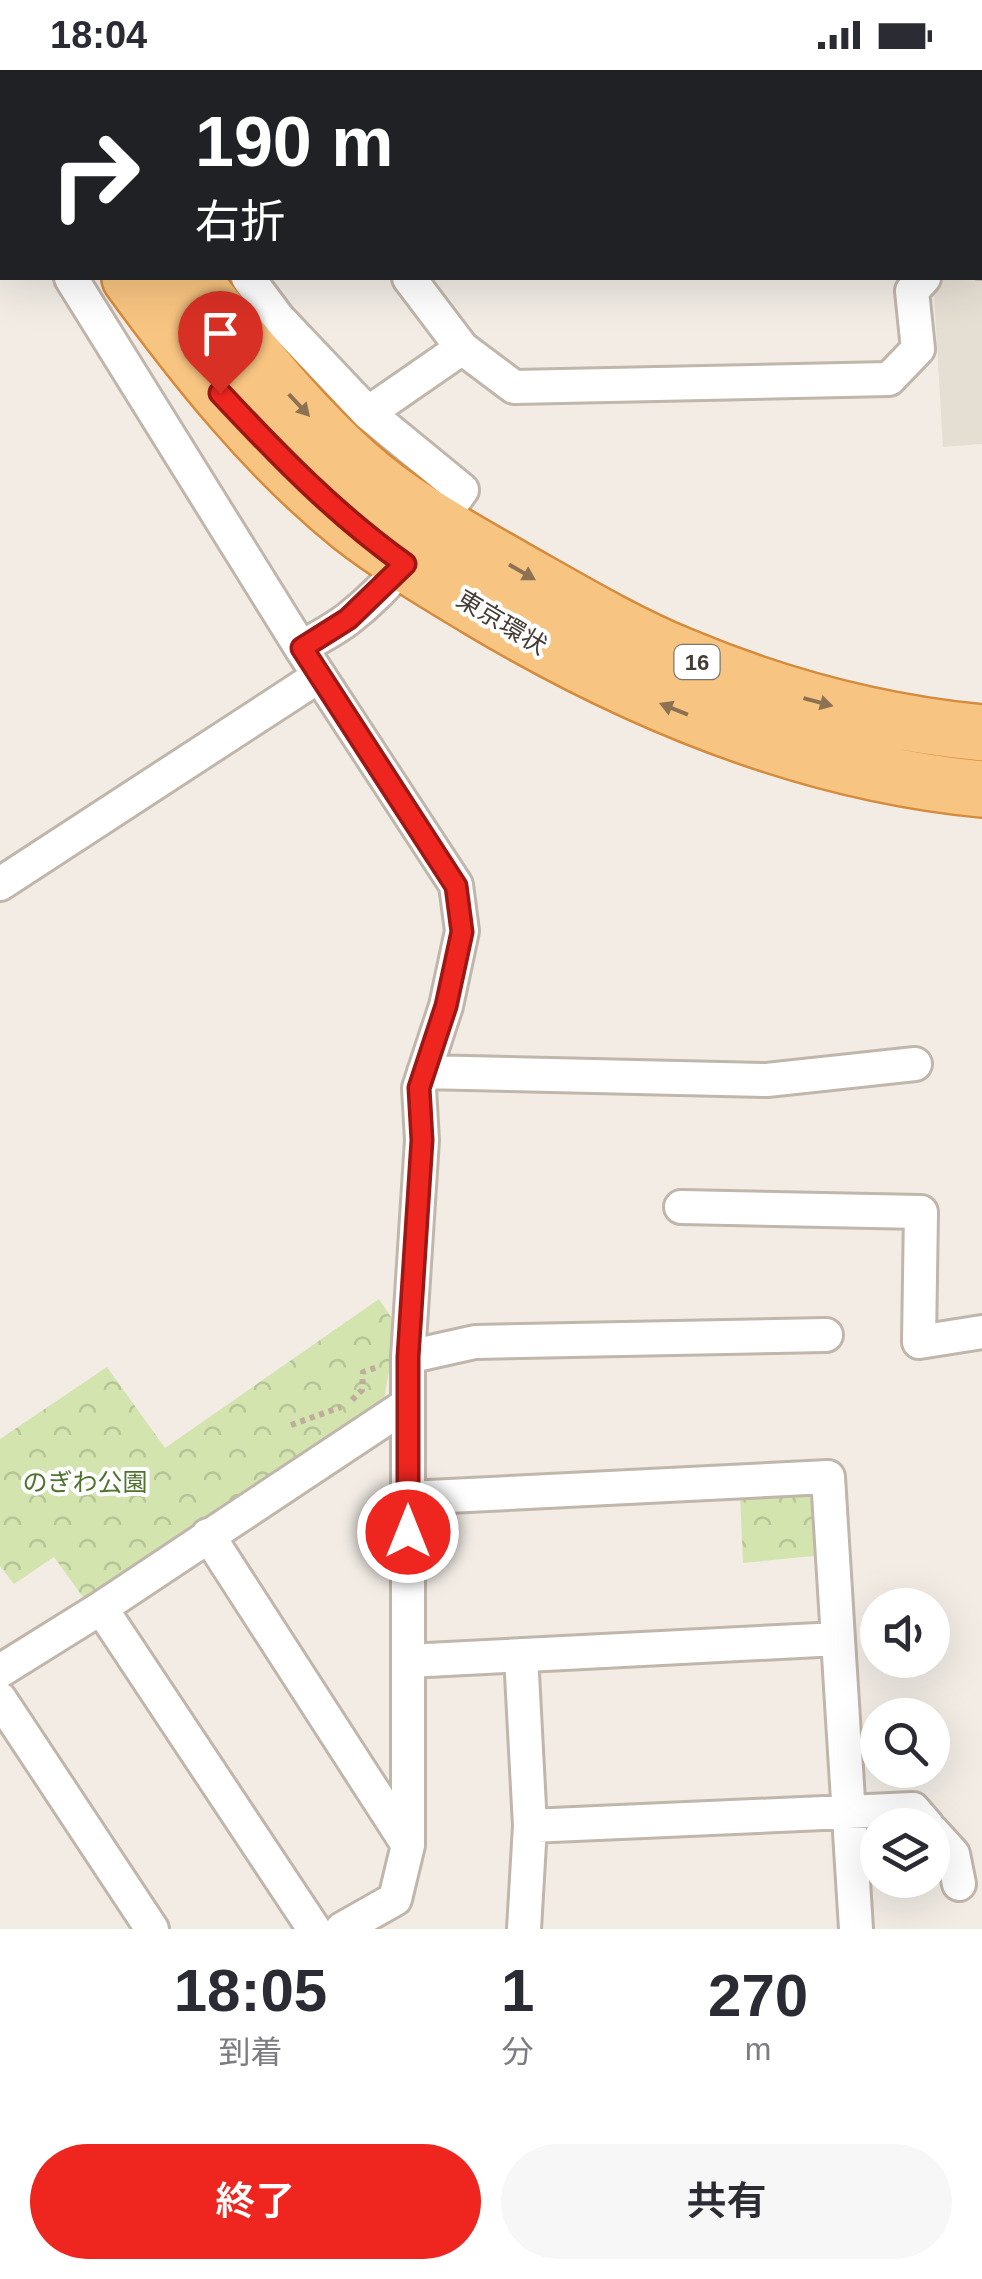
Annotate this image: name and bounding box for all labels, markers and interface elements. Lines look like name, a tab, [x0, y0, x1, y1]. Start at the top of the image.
text: 18:04	[50, 14, 147, 56]
text: 190 m	[195, 103, 393, 181]
icon: right	[30, 110, 160, 240]
text: 右折	[195, 196, 285, 247]
pin	[178, 291, 263, 394]
icon: arrive	[193, 306, 248, 361]
one-way arrow	[287, 393, 310, 417]
one-way arrow	[508, 563, 536, 581]
street label: 東京環状	[452, 584, 552, 660]
road number: 16	[674, 645, 720, 679]
one-way arrow	[803, 695, 834, 711]
one-way arrow	[659, 701, 689, 717]
park label: のぎわ公園	[22, 1468, 148, 1496]
position arrow	[356, 1480, 460, 1584]
map controls	[860, 1588, 950, 1898]
button: sound	[860, 1588, 950, 1678]
button: search	[860, 1698, 950, 1788]
button: layers	[860, 1808, 950, 1898]
text: 18:05	[174, 1957, 327, 2024]
text: 1	[501, 1957, 534, 2024]
text: 270	[708, 1962, 808, 2029]
text: m	[745, 2031, 771, 2067]
text: 到着	[218, 2034, 282, 2070]
text: 分	[502, 2034, 534, 2070]
button: 終了	[30, 2144, 481, 2259]
button: 共有	[501, 2144, 952, 2259]

